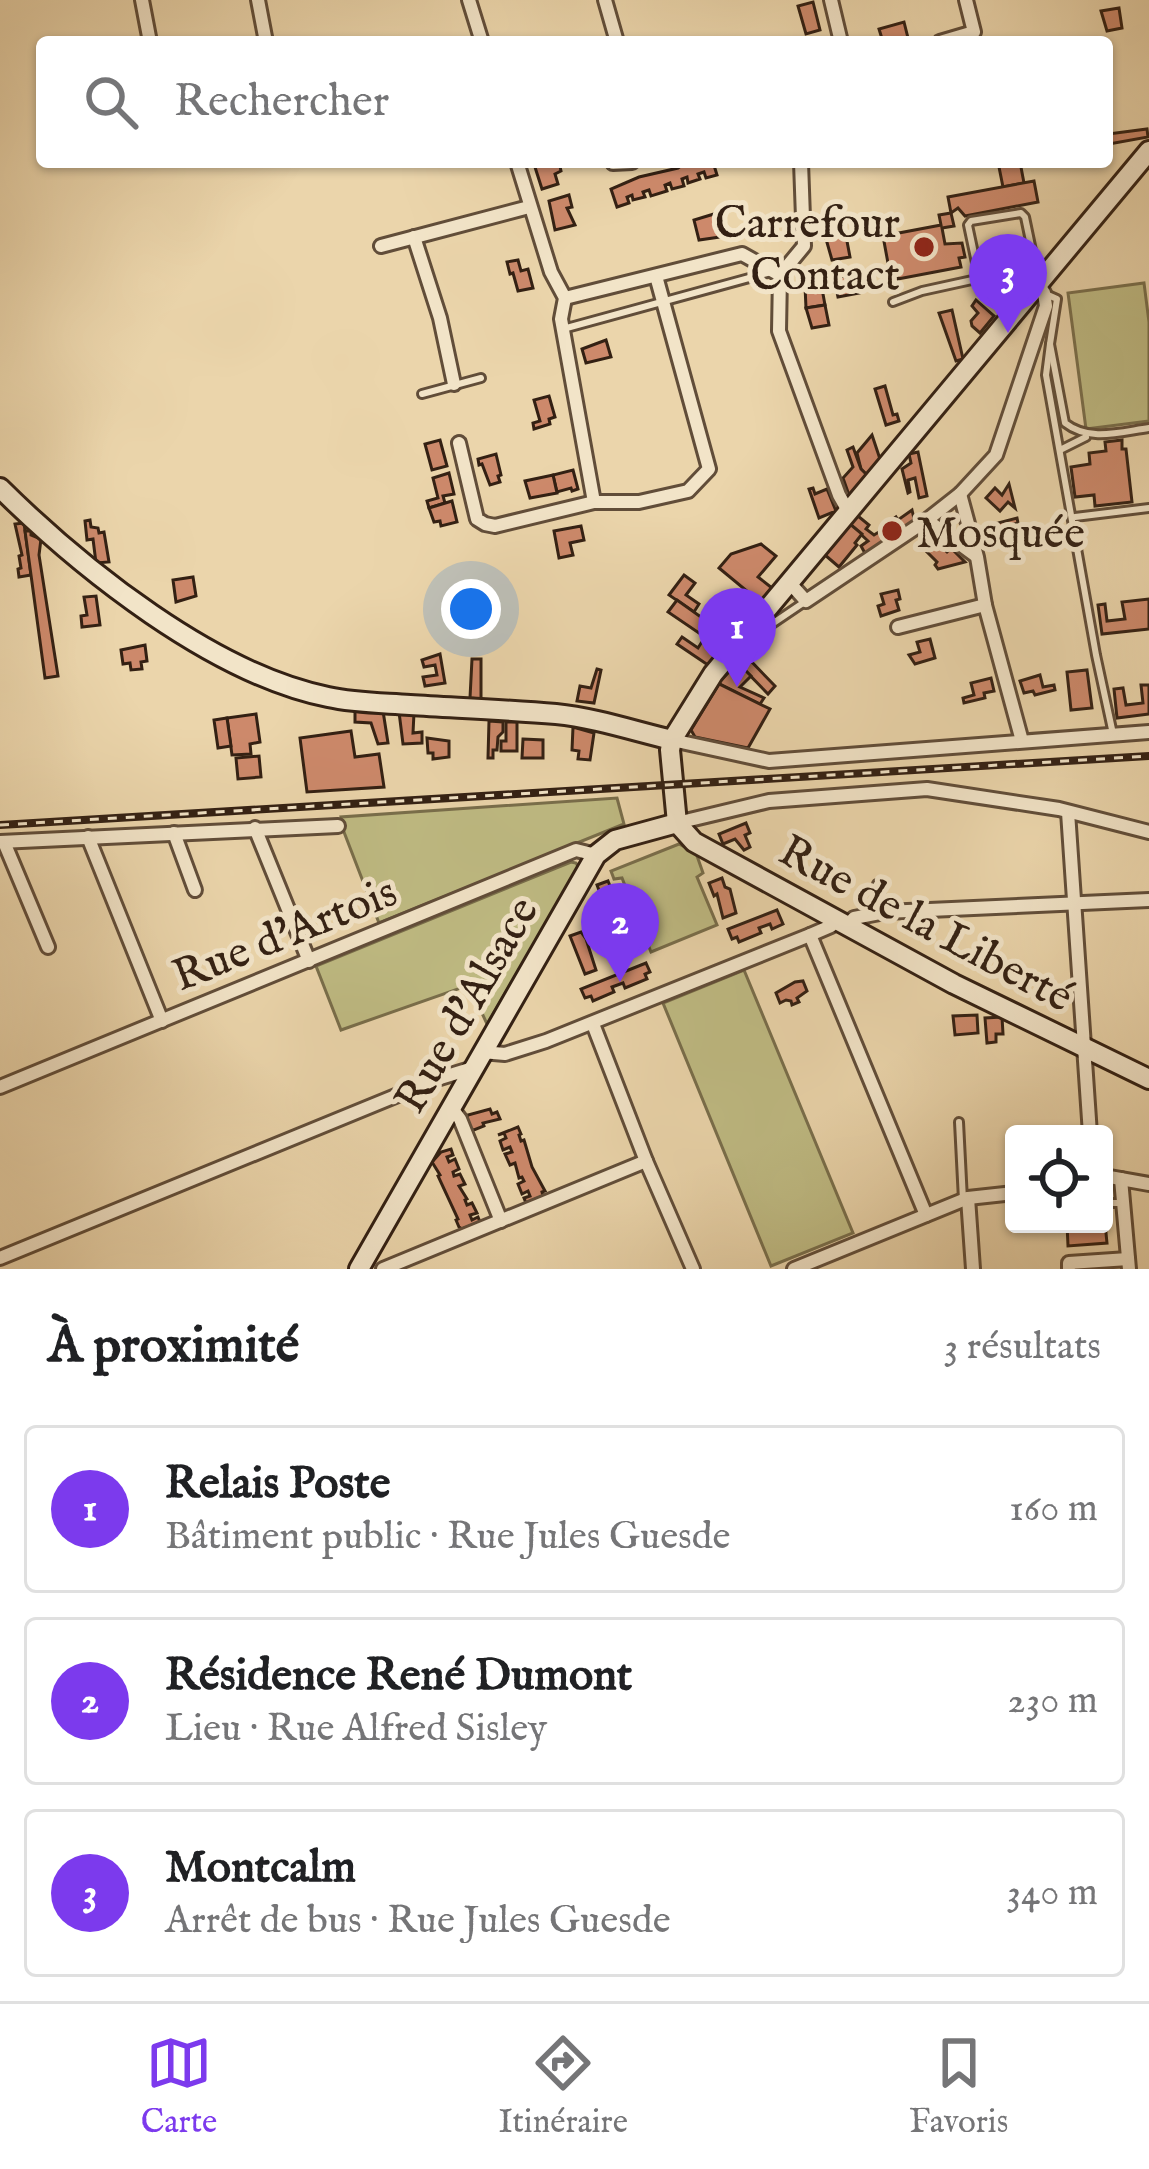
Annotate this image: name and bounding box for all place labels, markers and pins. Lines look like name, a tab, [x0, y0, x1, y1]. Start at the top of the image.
place label: Carrefour Contact	[715, 196, 900, 305]
marker: Carrefour Contact	[911, 234, 937, 260]
pin: 3	[969, 234, 1047, 333]
place label: Mosquée	[916, 506, 1085, 563]
marker: Mosquée	[879, 518, 905, 544]
pin: 1	[698, 588, 776, 687]
pin: 2	[581, 883, 659, 982]

